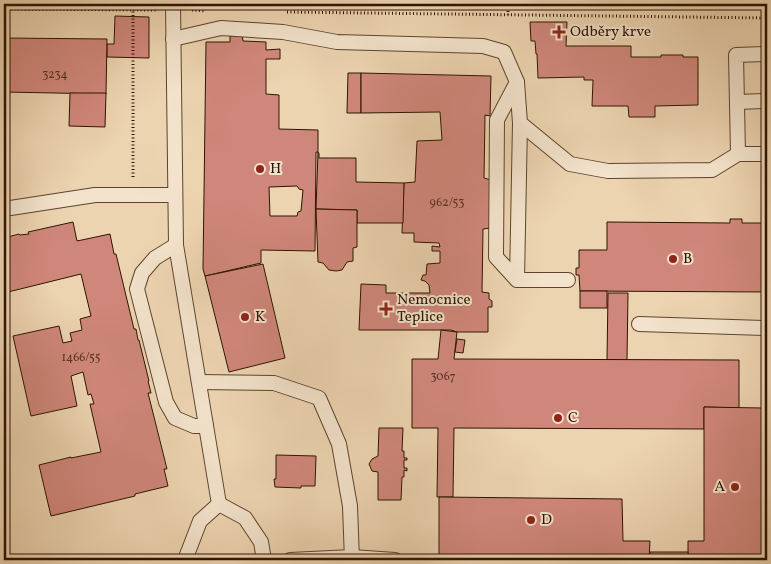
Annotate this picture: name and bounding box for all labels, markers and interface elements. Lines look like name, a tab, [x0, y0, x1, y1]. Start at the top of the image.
place label: Odběry krve	[570, 22, 651, 43]
marker: Odběry krve	[552, 25, 566, 39]
house number: 3234	[42, 67, 68, 83]
place label: H	[270, 159, 281, 180]
marker: H	[254, 163, 266, 175]
house number: 962/53	[430, 195, 464, 211]
place label: B	[683, 249, 692, 270]
marker: B	[667, 253, 679, 265]
place label: Nemocnice Teplice	[397, 290, 471, 328]
marker: Nemocnice Teplice	[379, 302, 393, 316]
place label: K	[255, 307, 265, 328]
marker: K	[239, 311, 251, 323]
house number: 1466/55	[61, 350, 101, 366]
house number: 3067	[430, 369, 456, 385]
place label: C	[568, 408, 578, 429]
marker: C	[552, 412, 564, 424]
place label: A	[714, 477, 725, 498]
marker: A	[729, 481, 741, 493]
place label: D	[541, 510, 552, 531]
marker: D	[525, 514, 537, 526]

